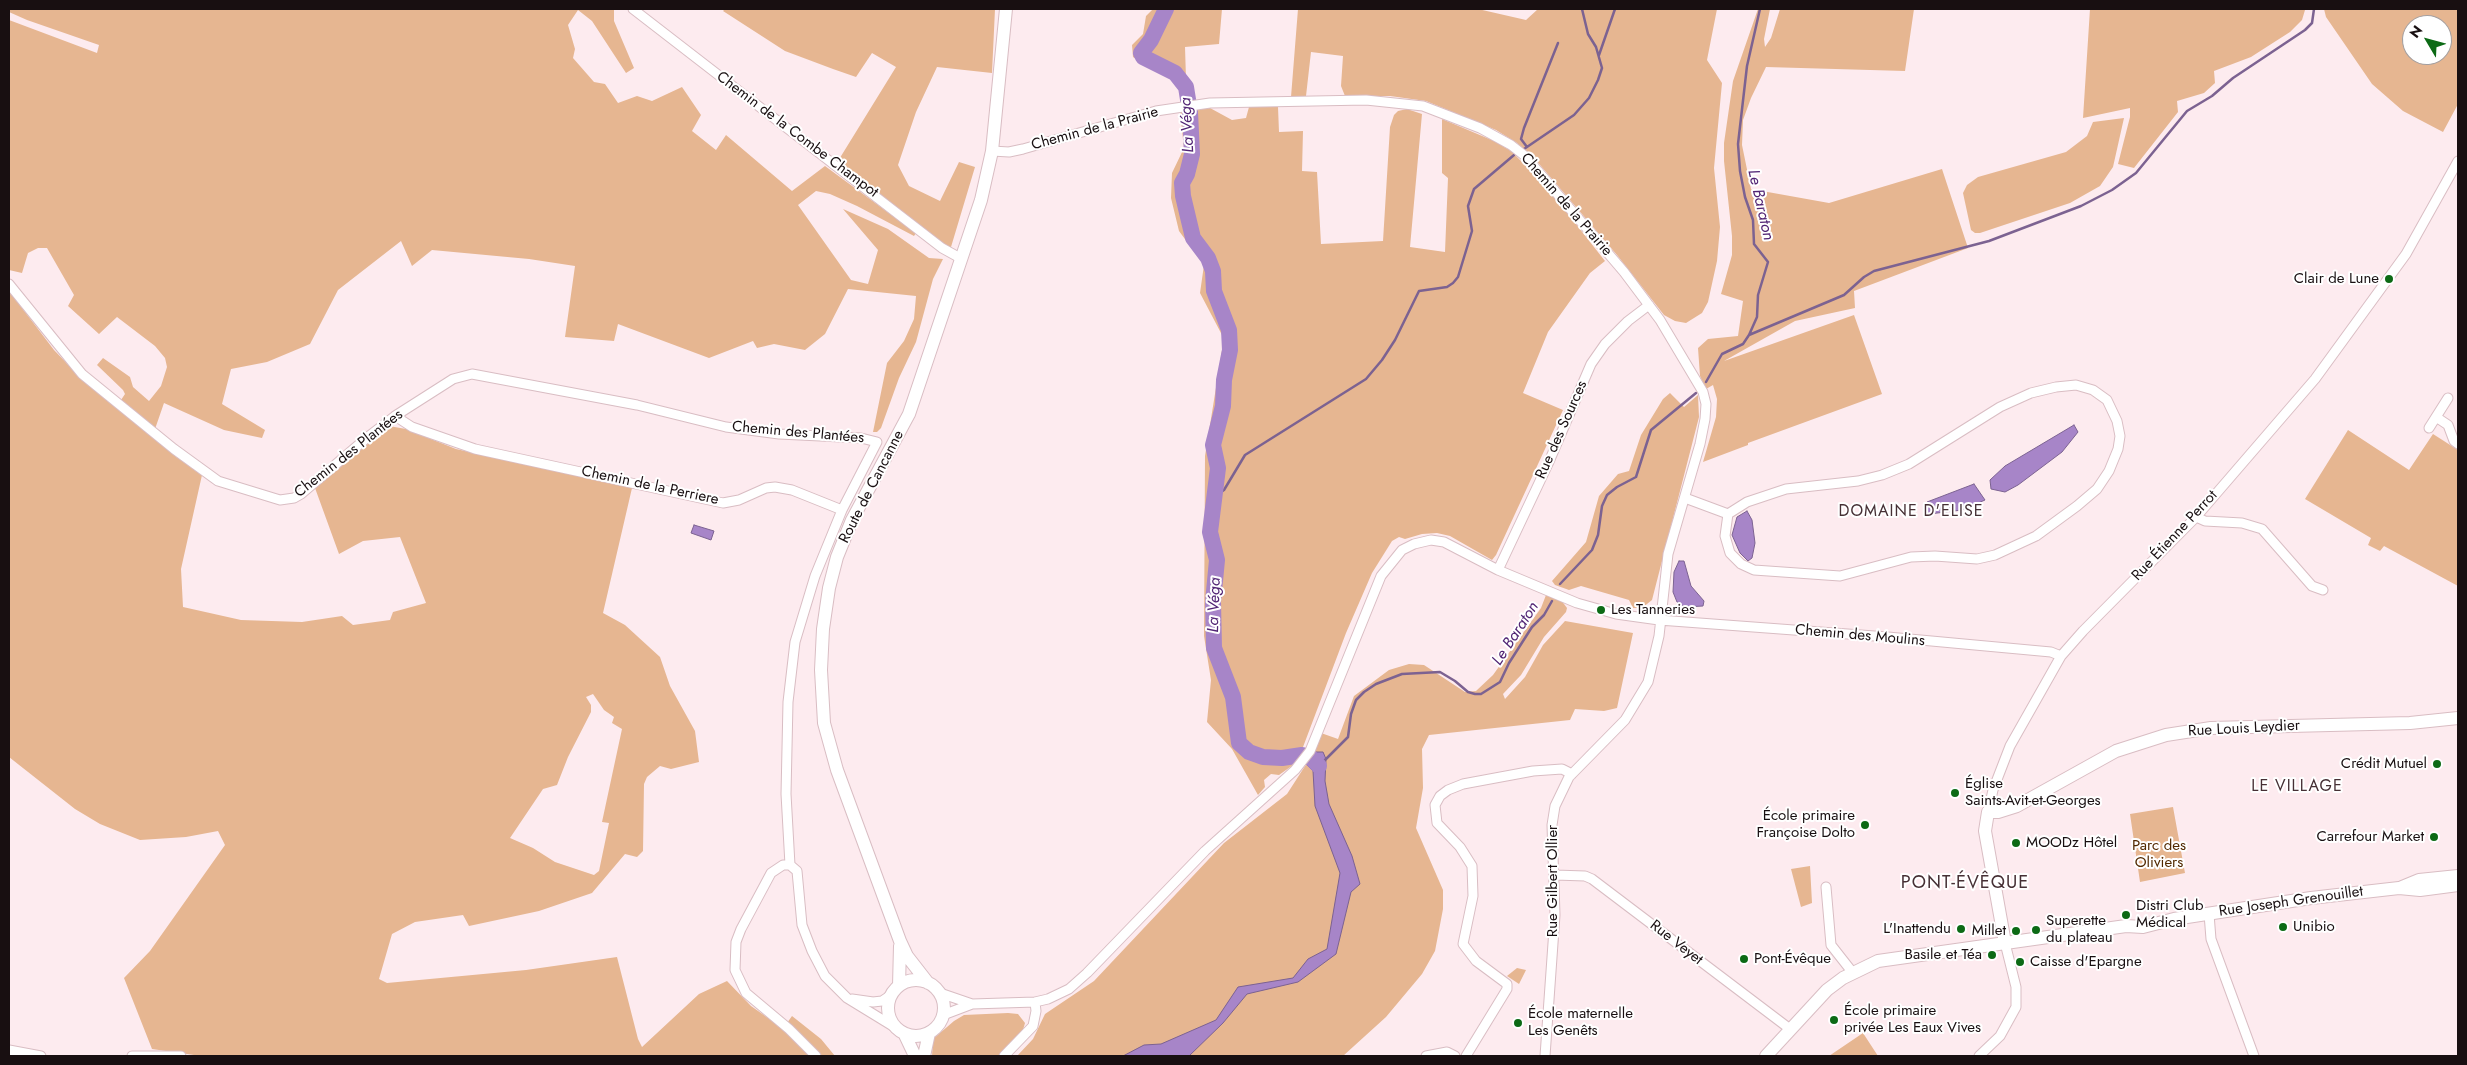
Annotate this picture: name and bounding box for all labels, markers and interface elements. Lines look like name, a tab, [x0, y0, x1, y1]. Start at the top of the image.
north arrow	[2402, 15, 2452, 65]
text: N	[2404, 21, 2427, 42]
street label: Chemin de la Combe Champot	[712, 68, 882, 202]
water label: La Véga	[1177, 97, 1199, 153]
street label: Chemin de la Prairie	[1030, 103, 1160, 155]
street label: Chemin de la Prairie	[1516, 150, 1616, 260]
water label: Le Baraton	[1743, 168, 1777, 242]
place label: Clair de Lune	[2294, 270, 2379, 288]
marker: Clair de Lune	[2383, 273, 2395, 285]
street label: Rue des Sources	[1532, 378, 1592, 482]
street label: Chemin des Plantées	[291, 406, 407, 502]
street label: Chemin des Plantées	[731, 418, 865, 448]
street label: Route de Cancanne	[836, 428, 908, 546]
street label: Chemin de la Perriere	[580, 463, 720, 509]
street label: Rue Étienne Perrot	[2128, 487, 2222, 585]
district label: DOMAINE D'ELISE	[1837, 502, 1985, 522]
water label: La Véga	[1204, 577, 1226, 633]
water label: Le Baraton	[1488, 599, 1544, 669]
place label: Les Tanneries	[1611, 601, 1695, 619]
marker: Les Tanneries	[1595, 604, 1607, 616]
street label: Chemin des Moulins	[1794, 621, 1926, 651]
street label: Rue Louis Leydier	[2188, 717, 2300, 741]
place label: Crédit Mutuel	[2341, 755, 2427, 773]
marker: Crédit Mutuel	[2431, 758, 2443, 770]
place label: Église Saints-Avit-et-Georges	[1965, 775, 2101, 810]
district label: LE VILLAGE	[2250, 777, 2344, 797]
marker: Église Saints-Avit-et-Georges	[1949, 787, 1961, 799]
place label: École primaire Françoise Dolto	[1756, 807, 1855, 842]
marker: École primaire Françoise Dolto	[1859, 819, 1871, 831]
street label: Rue Gilbert Ollier	[1544, 825, 1562, 937]
place label: Carrefour Market	[2317, 828, 2424, 846]
marker: Carrefour Market	[2428, 831, 2440, 843]
place label: MOODz Hôtel	[2026, 834, 2117, 852]
marker: MOODz Hôtel	[2010, 837, 2022, 849]
park label: Parc des Oliviers	[2132, 837, 2186, 872]
district label: PONT-ÉVÊQUE	[1899, 873, 2031, 895]
street label: Rue Joseph Grenouillet	[2218, 883, 2364, 921]
place label: Distri Club Médical	[2136, 897, 2203, 932]
marker: Distri Club Médical	[2120, 909, 2132, 921]
place label: Superette du plateau	[2046, 912, 2113, 947]
street label: Rue Veyet	[1646, 917, 1706, 969]
place label: Unibio	[2293, 918, 2335, 936]
place label: L'Inattendu	[1883, 920, 1951, 938]
marker: Unibio	[2277, 921, 2289, 933]
place label: Millet	[1972, 922, 2006, 940]
marker: L'Inattendu	[1955, 923, 1967, 935]
marker: Superette du plateau	[2030, 924, 2042, 936]
marker: Millet	[2010, 925, 2022, 937]
place label: Basile et Téa	[1905, 946, 1982, 964]
marker: Basile et Téa	[1986, 949, 1998, 961]
place label: Pont-Évêque	[1754, 950, 1831, 968]
marker: Pont-Évêque	[1738, 953, 1750, 965]
place label: Caisse d'Epargne	[2030, 953, 2142, 971]
marker: Caisse d'Epargne	[2014, 956, 2026, 968]
place label: École primaire privée Les Eaux Vives	[1844, 1002, 1981, 1037]
place label: École maternelle Les Genêts	[1528, 1005, 1633, 1040]
marker: École primaire privée Les Eaux Vives	[1828, 1014, 1840, 1026]
marker: École maternelle Les Genêts	[1512, 1017, 1524, 1029]

